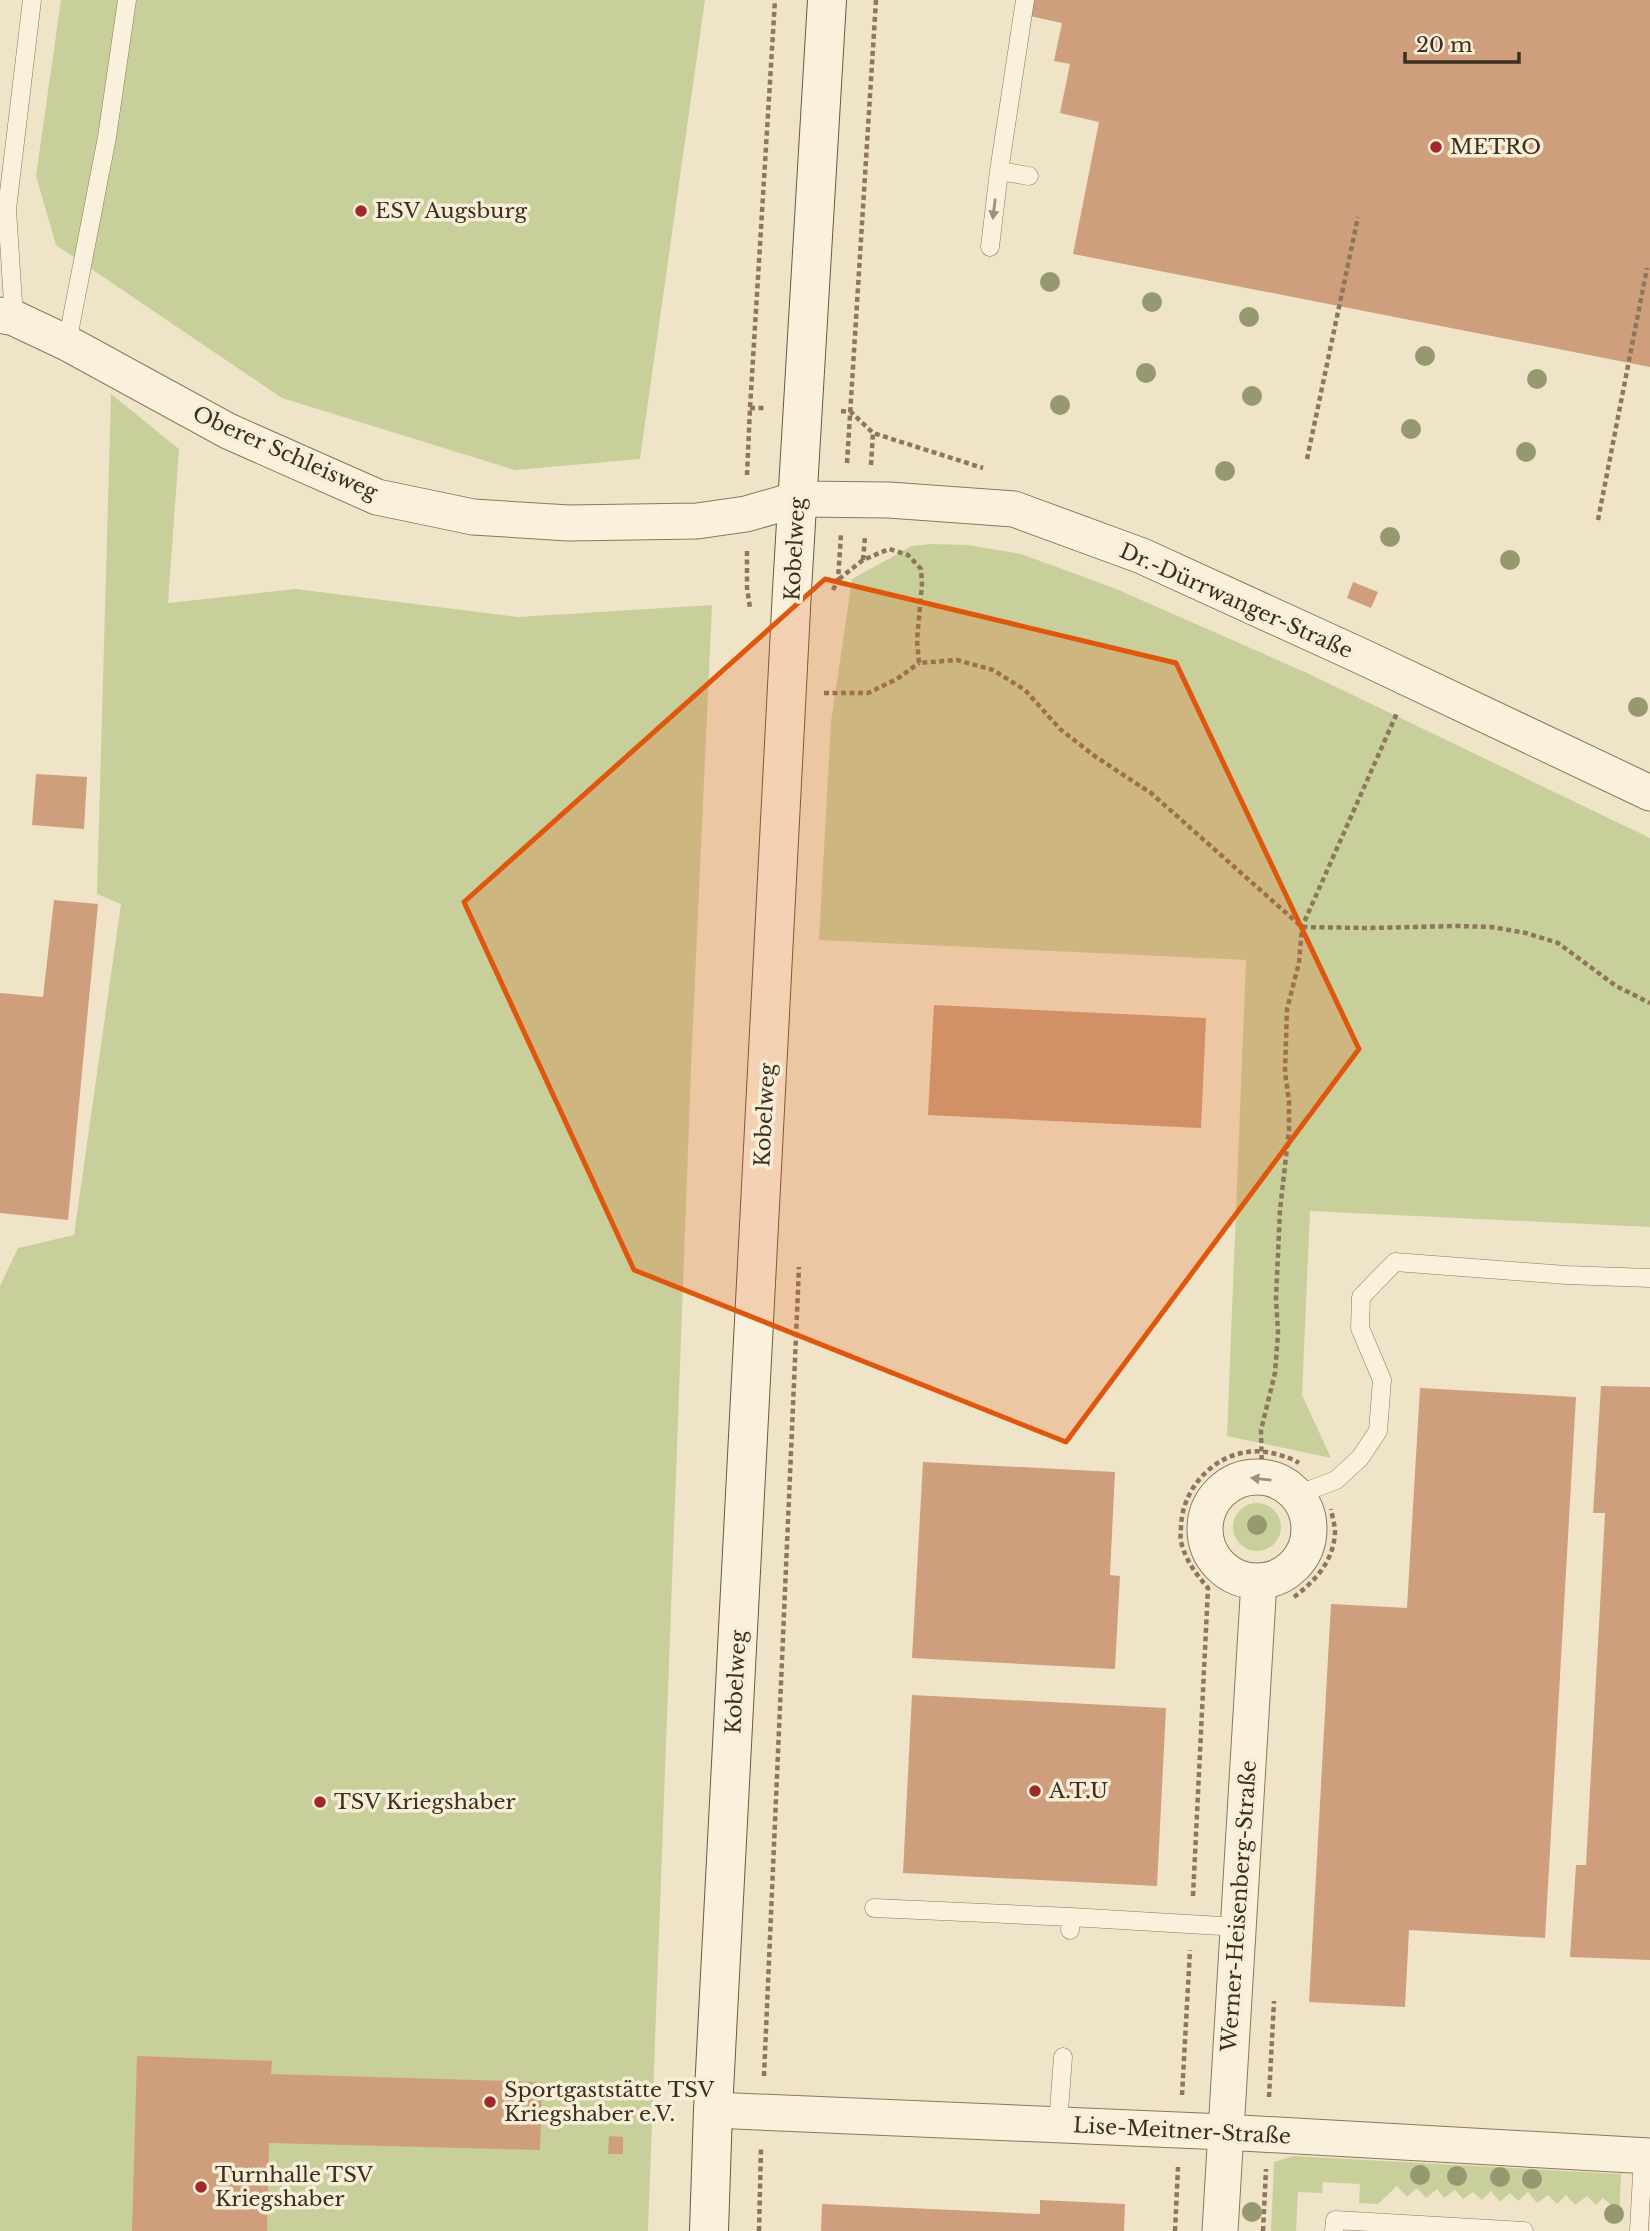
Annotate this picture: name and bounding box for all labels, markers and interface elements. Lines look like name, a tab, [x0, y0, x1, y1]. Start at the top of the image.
scale bar	[1405, 21, 1519, 65]
text: 20 m	[1416, 32, 1473, 58]
place label: METRO	[1450, 134, 1541, 160]
marker: METRO	[1428, 139, 1444, 155]
place label: ESV Augsburg	[375, 198, 527, 224]
one-way arrow	[989, 198, 1000, 220]
marker: ESV Augsburg	[353, 203, 369, 219]
street label: Oberer Schleisweg	[188, 400, 382, 506]
street label: Kobelweg	[779, 496, 811, 602]
street label: Dr.-Dürrwanger-Straße	[1115, 538, 1357, 664]
street label: Kobelweg	[749, 1062, 781, 1168]
one-way arrow	[1250, 1473, 1272, 1484]
street label: Kobelweg	[720, 1629, 752, 1735]
street label: Werner-Heisenberg-Straße	[1216, 1759, 1262, 2054]
place label: A.T.U	[1048, 1778, 1108, 1804]
marker: A.T.U	[1027, 1783, 1043, 1799]
place label: TSV Kriegshaber	[334, 1789, 515, 1815]
marker: TSV Kriegshaber	[312, 1794, 328, 1810]
place label: Sportgaststätte TSV Kriegshaber e.V.	[504, 2077, 715, 2127]
marker: Sportgaststätte TSV Kriegshaber e.V.	[482, 2094, 498, 2110]
street label: Lise-Meitner-Straße	[1073, 2112, 1291, 2150]
place label: Turnhalle TSV Kriegshaber	[215, 2162, 374, 2212]
marker: Turnhalle TSV Kriegshaber	[193, 2179, 209, 2195]

